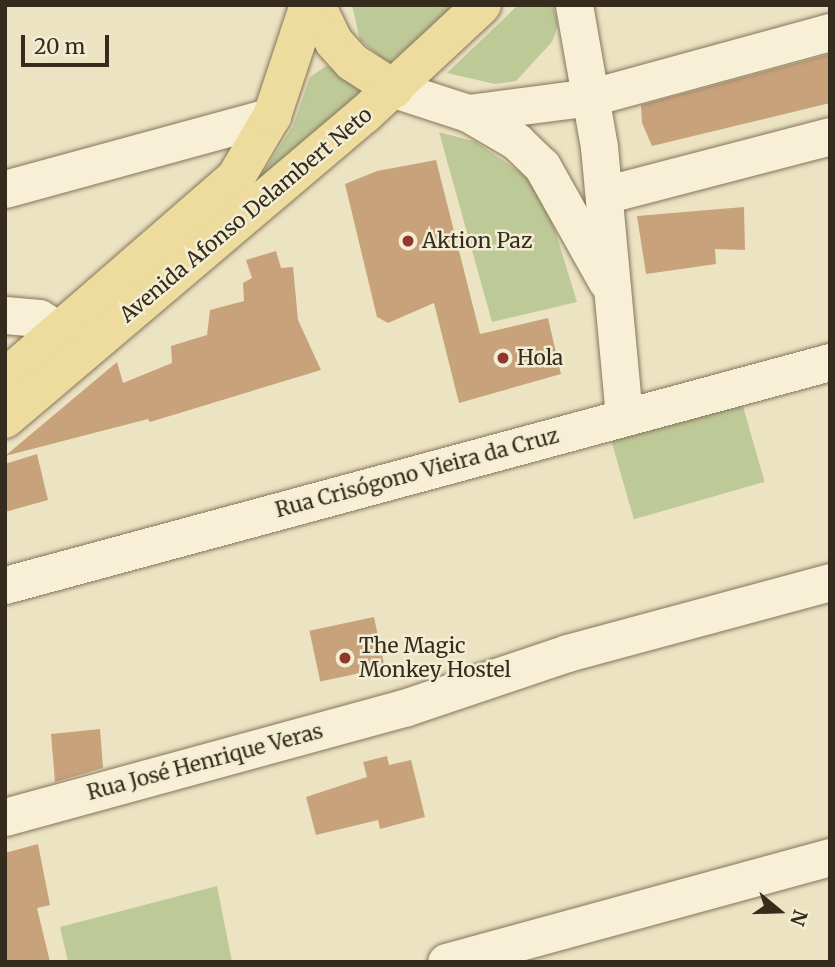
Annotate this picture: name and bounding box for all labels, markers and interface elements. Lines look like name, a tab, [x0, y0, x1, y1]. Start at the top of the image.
scale bar	[24, 21, 112, 65]
text: 20 m	[34, 33, 85, 60]
street label: Avenida Afonso Delambert Neto	[115, 102, 377, 328]
place label: Aktion Paz	[422, 228, 532, 254]
marker: Aktion Paz	[400, 233, 416, 249]
place label: Hola	[517, 345, 563, 371]
marker: Hola	[495, 350, 511, 366]
street label: Rua Crisógono Vieira da Cruz	[273, 423, 561, 523]
place label: The Magic Monkey Hostel	[359, 633, 511, 683]
marker: The Magic Monkey Hostel	[337, 650, 353, 666]
street label: Rua José Henrique Veras	[84, 718, 326, 806]
north arrow	[744, 876, 814, 946]
text: N	[785, 907, 813, 929]

